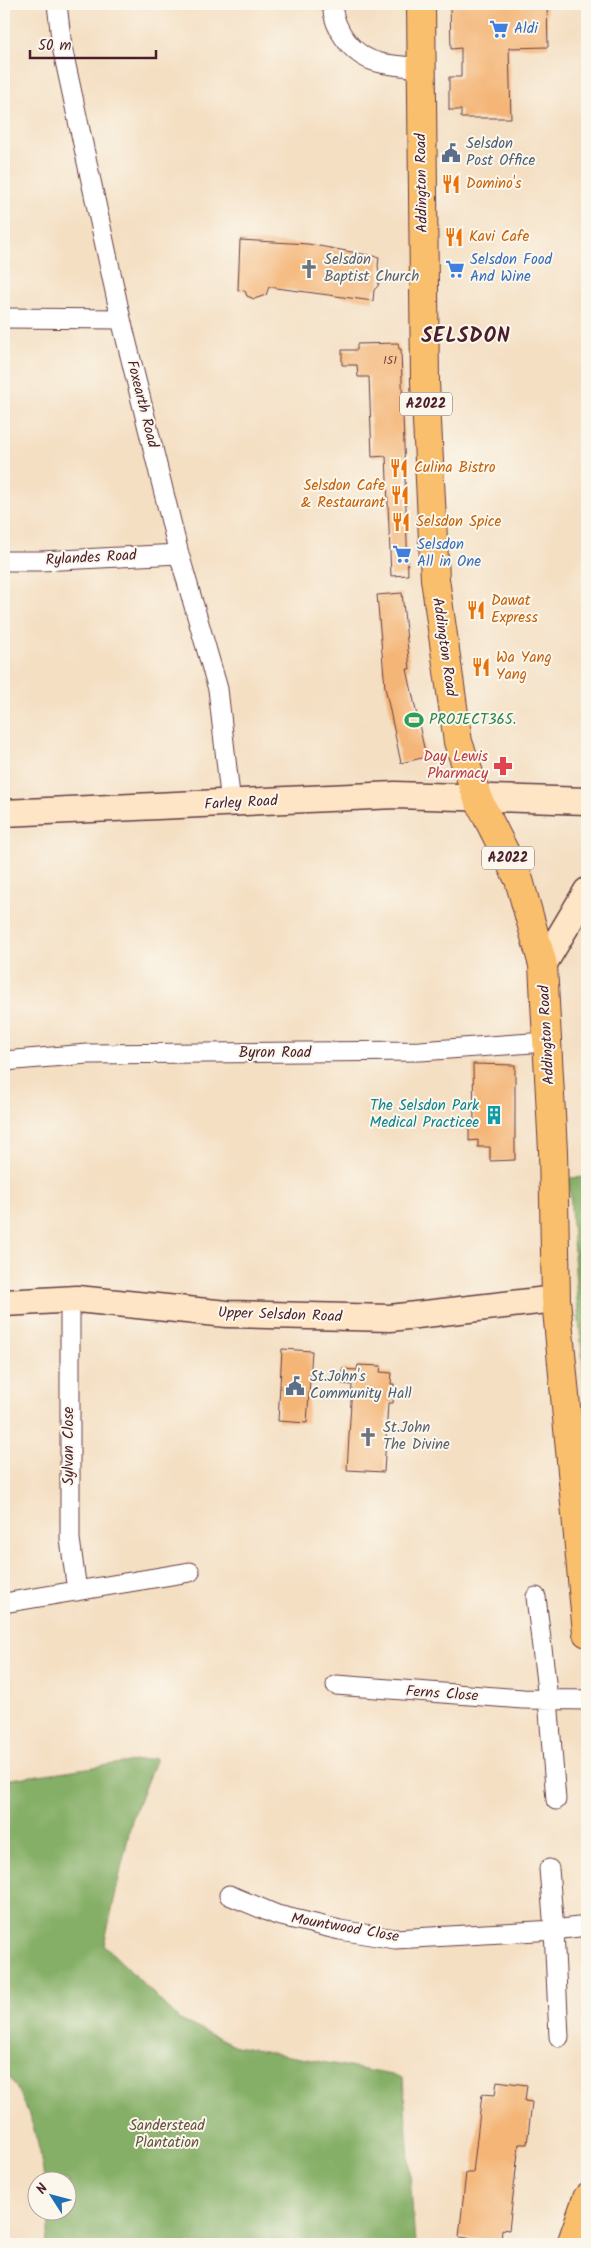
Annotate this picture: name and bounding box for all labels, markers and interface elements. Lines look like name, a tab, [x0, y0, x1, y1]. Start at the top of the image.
place label: Aldi	[514, 17, 539, 41]
supermarket icon: Aldi	[488, 18, 510, 40]
scale bar	[30, 28, 156, 60]
text: 50 m	[38, 34, 72, 58]
place label: Selsdon Post Office	[466, 132, 536, 173]
street label: Addington Road	[409, 133, 435, 233]
public building icon: Selsdon Post Office	[440, 142, 462, 164]
place label: Domino's	[466, 172, 522, 196]
restaurant icon: Domino's	[440, 173, 462, 195]
place label: Kavi Cafe	[469, 225, 529, 249]
restaurant icon: Kavi Cafe	[443, 226, 465, 248]
place label: Selsdon Baptist Church	[324, 248, 419, 289]
place label: Selsdon Food And Wine	[470, 248, 553, 289]
church icon: Selsdon Baptist Church	[298, 258, 320, 280]
supermarket icon: Selsdon Food And Wine	[444, 258, 466, 280]
district label: SELSDON	[421, 321, 511, 353]
house number: 151	[383, 351, 397, 370]
street label: Foxearth Road	[120, 358, 165, 451]
road number: A2022	[400, 392, 452, 416]
place label: Culina Bistro	[414, 456, 496, 480]
restaurant icon: Culina Bistro	[388, 457, 410, 479]
place label: Selsdon Cafe & Restaurant	[301, 474, 385, 515]
restaurant icon: Selsdon Cafe & Restaurant	[389, 484, 411, 506]
place label: Selsdon Spice	[416, 510, 501, 534]
restaurant icon: Selsdon Spice	[390, 511, 412, 533]
place label: Selsdon All in One	[417, 533, 481, 574]
supermarket icon: Selsdon All in One	[391, 543, 413, 565]
street label: Rylandes Road	[45, 544, 138, 572]
place label: Dawat Express	[491, 589, 538, 630]
street label: Addington Road	[425, 596, 463, 698]
restaurant icon: Dawat Express	[465, 599, 487, 621]
place label: Wa Yang Yang	[496, 646, 552, 687]
restaurant icon: Wa Yang Yang	[470, 656, 492, 678]
place label: PROJECT365.	[429, 708, 516, 732]
sports icon: PROJECT365.	[403, 709, 425, 731]
place label: Day Lewis Pharmacy	[423, 745, 489, 786]
pharmacy icon: Day Lewis Pharmacy	[492, 755, 514, 777]
street label: Farley Road	[204, 789, 279, 817]
road number: A2022	[482, 846, 534, 870]
street label: Addington Road	[532, 984, 562, 1085]
street label: Byron Road	[239, 1041, 312, 1065]
place label: The Selsdon Park Medical Practicee	[370, 1094, 480, 1135]
building icon: The Selsdon Park Medical Practicee	[483, 1104, 505, 1126]
street label: Upper Selsdon Road	[218, 1301, 343, 1329]
place label: St.John's Community Hall	[310, 1365, 412, 1406]
public building icon: St.John's Community Hall	[284, 1375, 306, 1397]
street label: Sylvan Close	[57, 1406, 81, 1485]
place label: St.John The Divine	[383, 1416, 450, 1457]
church icon: St.John The Divine	[357, 1426, 379, 1448]
street label: Ferns Close	[405, 1679, 479, 1709]
street label: Mountwood Close	[289, 1907, 401, 1949]
park label: Sanderstead Plantation	[129, 2114, 205, 2155]
north arrow	[28, 2170, 78, 2220]
text: N	[31, 2179, 54, 2199]

